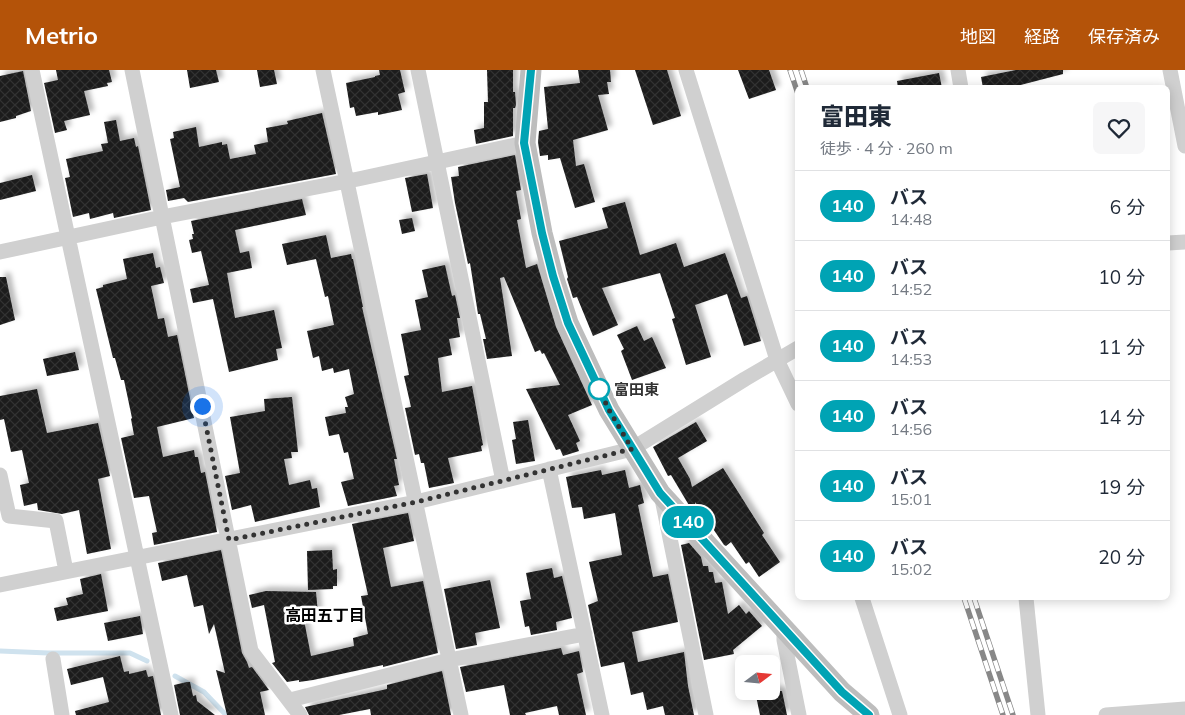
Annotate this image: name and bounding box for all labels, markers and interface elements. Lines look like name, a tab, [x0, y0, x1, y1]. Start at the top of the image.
text: Metrio	[25, 20, 98, 50]
text: 地図	[960, 25, 996, 48]
text: 経路	[1024, 25, 1060, 48]
text: 保存済み	[1088, 25, 1160, 48]
text: 富田東	[820, 101, 892, 131]
button: heart	[1093, 102, 1145, 154]
text: 徒歩 · 4 分 · 260 m	[820, 138, 953, 158]
text: バス	[890, 185, 928, 209]
text: 140	[831, 194, 864, 217]
text: 6 分	[1110, 195, 1145, 219]
text: 14:48	[890, 209, 932, 229]
text: バス	[890, 255, 928, 279]
text: 140	[831, 264, 864, 287]
text: 10 分	[1098, 265, 1145, 289]
text: 14:52	[890, 279, 932, 299]
text: バス	[890, 325, 928, 349]
text: 140	[831, 334, 864, 357]
text: 11 分	[1098, 335, 1145, 359]
text: 14:53	[890, 349, 932, 369]
marker: 富田東	[588, 378, 610, 400]
place label: 富田東	[614, 380, 659, 399]
your location	[190, 394, 215, 419]
text: バス	[890, 395, 928, 419]
text: 140	[831, 404, 864, 427]
text: 14 分	[1098, 405, 1145, 429]
text: 14:56	[890, 419, 932, 439]
text: バス	[890, 465, 928, 489]
text: 140	[831, 474, 864, 497]
text: 19 分	[1098, 475, 1145, 499]
text: 15:01	[890, 489, 932, 509]
line badge: 140	[659, 506, 717, 538]
text: 140	[672, 510, 704, 533]
text: バス	[890, 535, 928, 559]
text: 140	[831, 544, 864, 567]
text: 20 分	[1098, 545, 1145, 569]
text: 15:02	[890, 559, 932, 579]
district label: 高田五丁目	[285, 605, 365, 625]
north arrow	[735, 655, 780, 700]
map controls	[735, 655, 780, 700]

